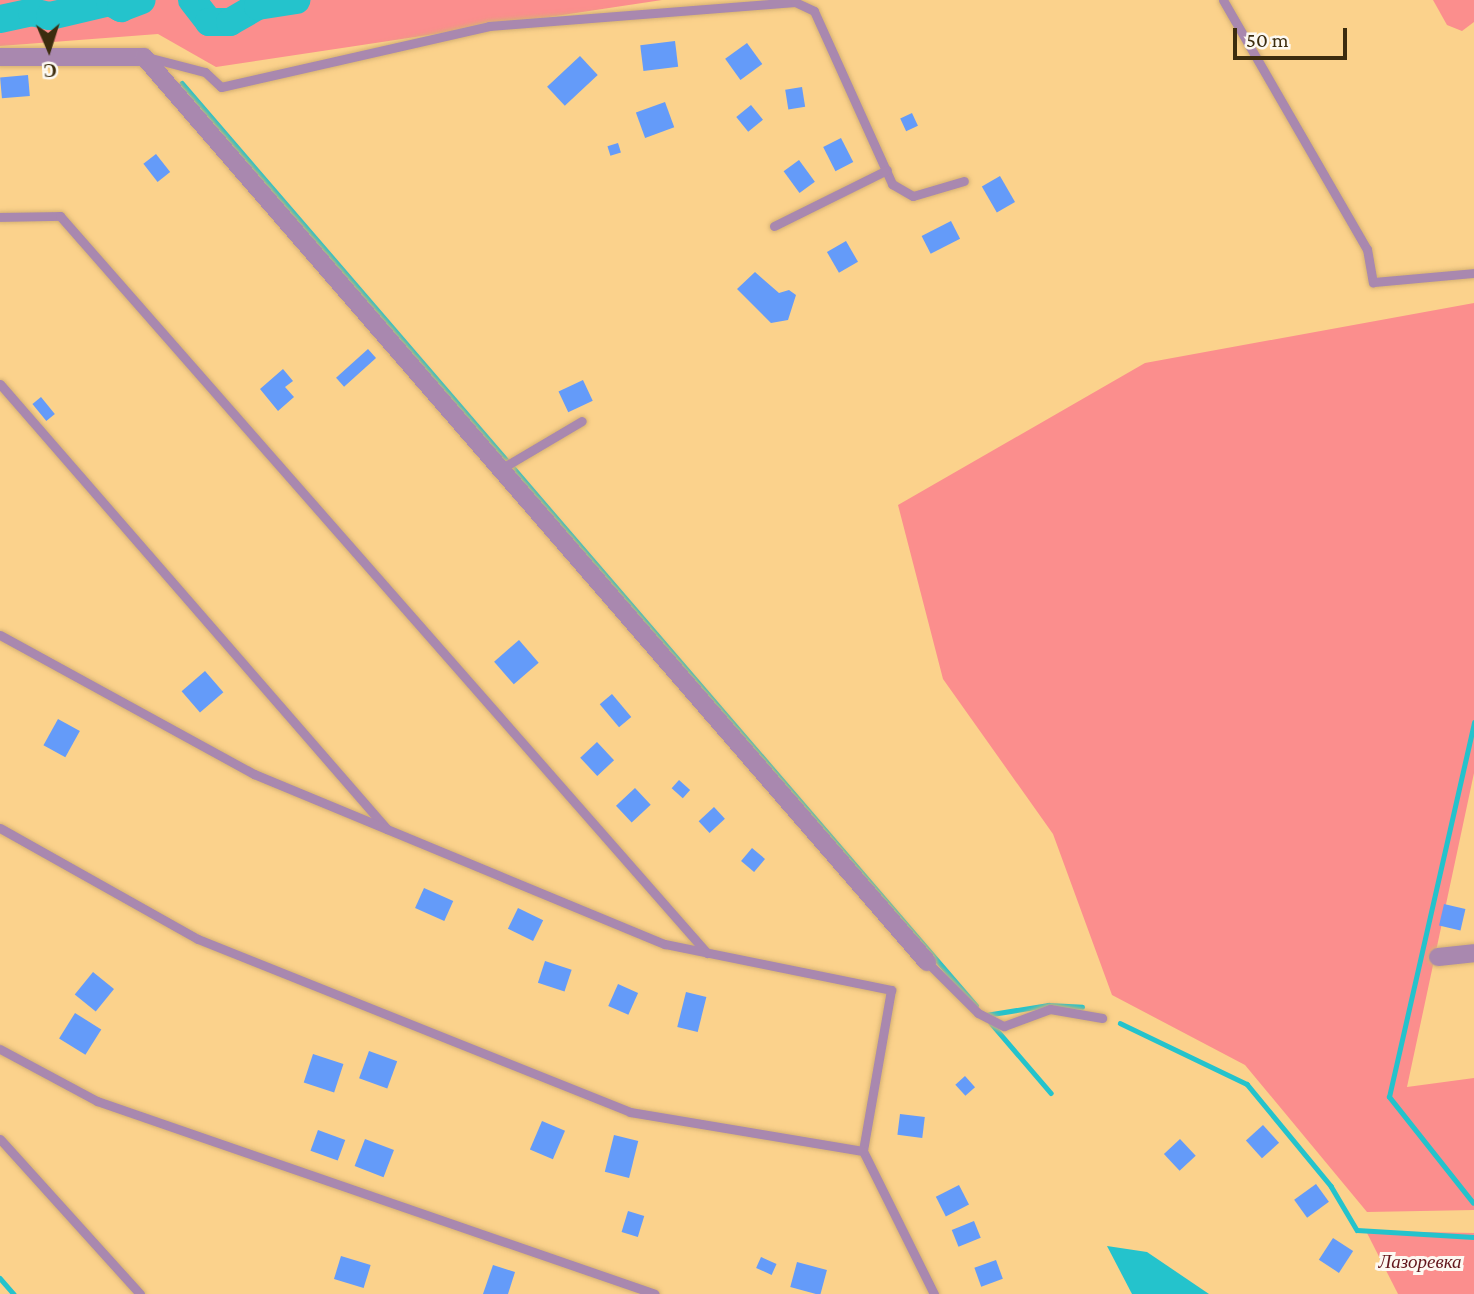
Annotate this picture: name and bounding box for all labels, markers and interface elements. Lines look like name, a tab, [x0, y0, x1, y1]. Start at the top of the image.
north arrow	[14, 14, 84, 84]
scale bar	[1236, 14, 1350, 58]
text: 50 m	[1246, 28, 1289, 52]
text: С	[43, 60, 58, 81]
park label: Лазоревка	[1378, 1251, 1462, 1273]

